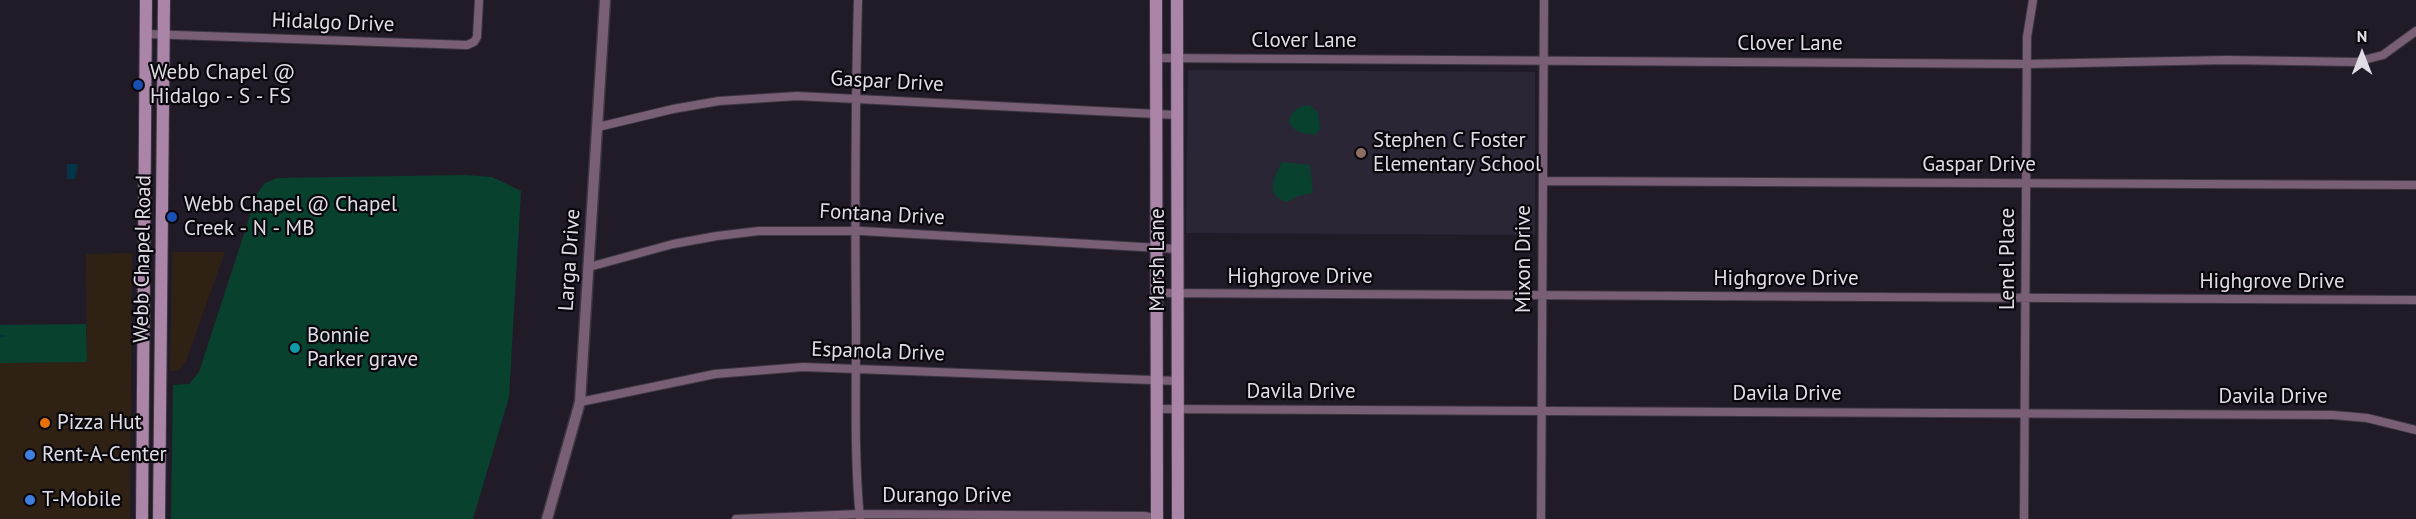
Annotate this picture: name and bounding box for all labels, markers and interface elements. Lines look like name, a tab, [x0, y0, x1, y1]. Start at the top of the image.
street label: Hidalgo Drive	[271, 8, 395, 38]
north arrow	[2332, 24, 2392, 84]
text: N	[2357, 26, 2367, 46]
street label: Clover Lane	[1251, 28, 1357, 54]
street label: Clover Lane	[1737, 31, 1843, 57]
place label: Webb Chapel @ Hidalgo - S - FS	[150, 60, 295, 110]
street label: Gaspar Drive	[830, 66, 944, 98]
marker: Webb Chapel @ Hidalgo - S - FS	[131, 78, 145, 92]
place label: Stephen C Foster Elementary School	[1373, 128, 1541, 178]
marker: Stephen C Foster Elementary School	[1354, 146, 1368, 160]
street label: Gaspar Drive	[1922, 152, 2036, 178]
street label: Webb Chapel Road	[129, 175, 157, 343]
place label: Webb Chapel @ Chapel Creek - N - MB	[184, 192, 397, 242]
street label: Fontana Drive	[819, 199, 945, 231]
street label: Mixon Drive	[1511, 205, 1537, 313]
street label: Larga Drive	[554, 208, 586, 312]
street label: Marsh Lane	[1145, 208, 1171, 312]
street label: Lenel Place	[1995, 208, 2021, 310]
marker: Webb Chapel @ Chapel Creek - N - MB	[165, 210, 179, 224]
street label: Highgrove Drive	[1227, 264, 1373, 290]
street label: Highgrove Drive	[1713, 266, 1859, 292]
street label: Highgrove Drive	[2199, 269, 2345, 295]
place label: Bonnie Parker grave	[307, 323, 418, 373]
street label: Espanola Drive	[811, 337, 945, 367]
marker: Bonnie Parker grave	[288, 341, 302, 355]
street label: Davila Drive	[1246, 379, 1356, 405]
street label: Davila Drive	[1732, 381, 1842, 407]
street label: Davila Drive	[2218, 384, 2328, 410]
place label: Pizza Hut	[57, 410, 142, 436]
marker: Pizza Hut	[38, 416, 52, 430]
place label: Rent-A-Center	[42, 442, 167, 468]
marker: Rent-A-Center	[23, 448, 37, 462]
street label: Durango Drive	[882, 483, 1012, 509]
place label: T-Mobile	[42, 487, 121, 513]
marker: T-Mobile	[23, 493, 37, 507]

